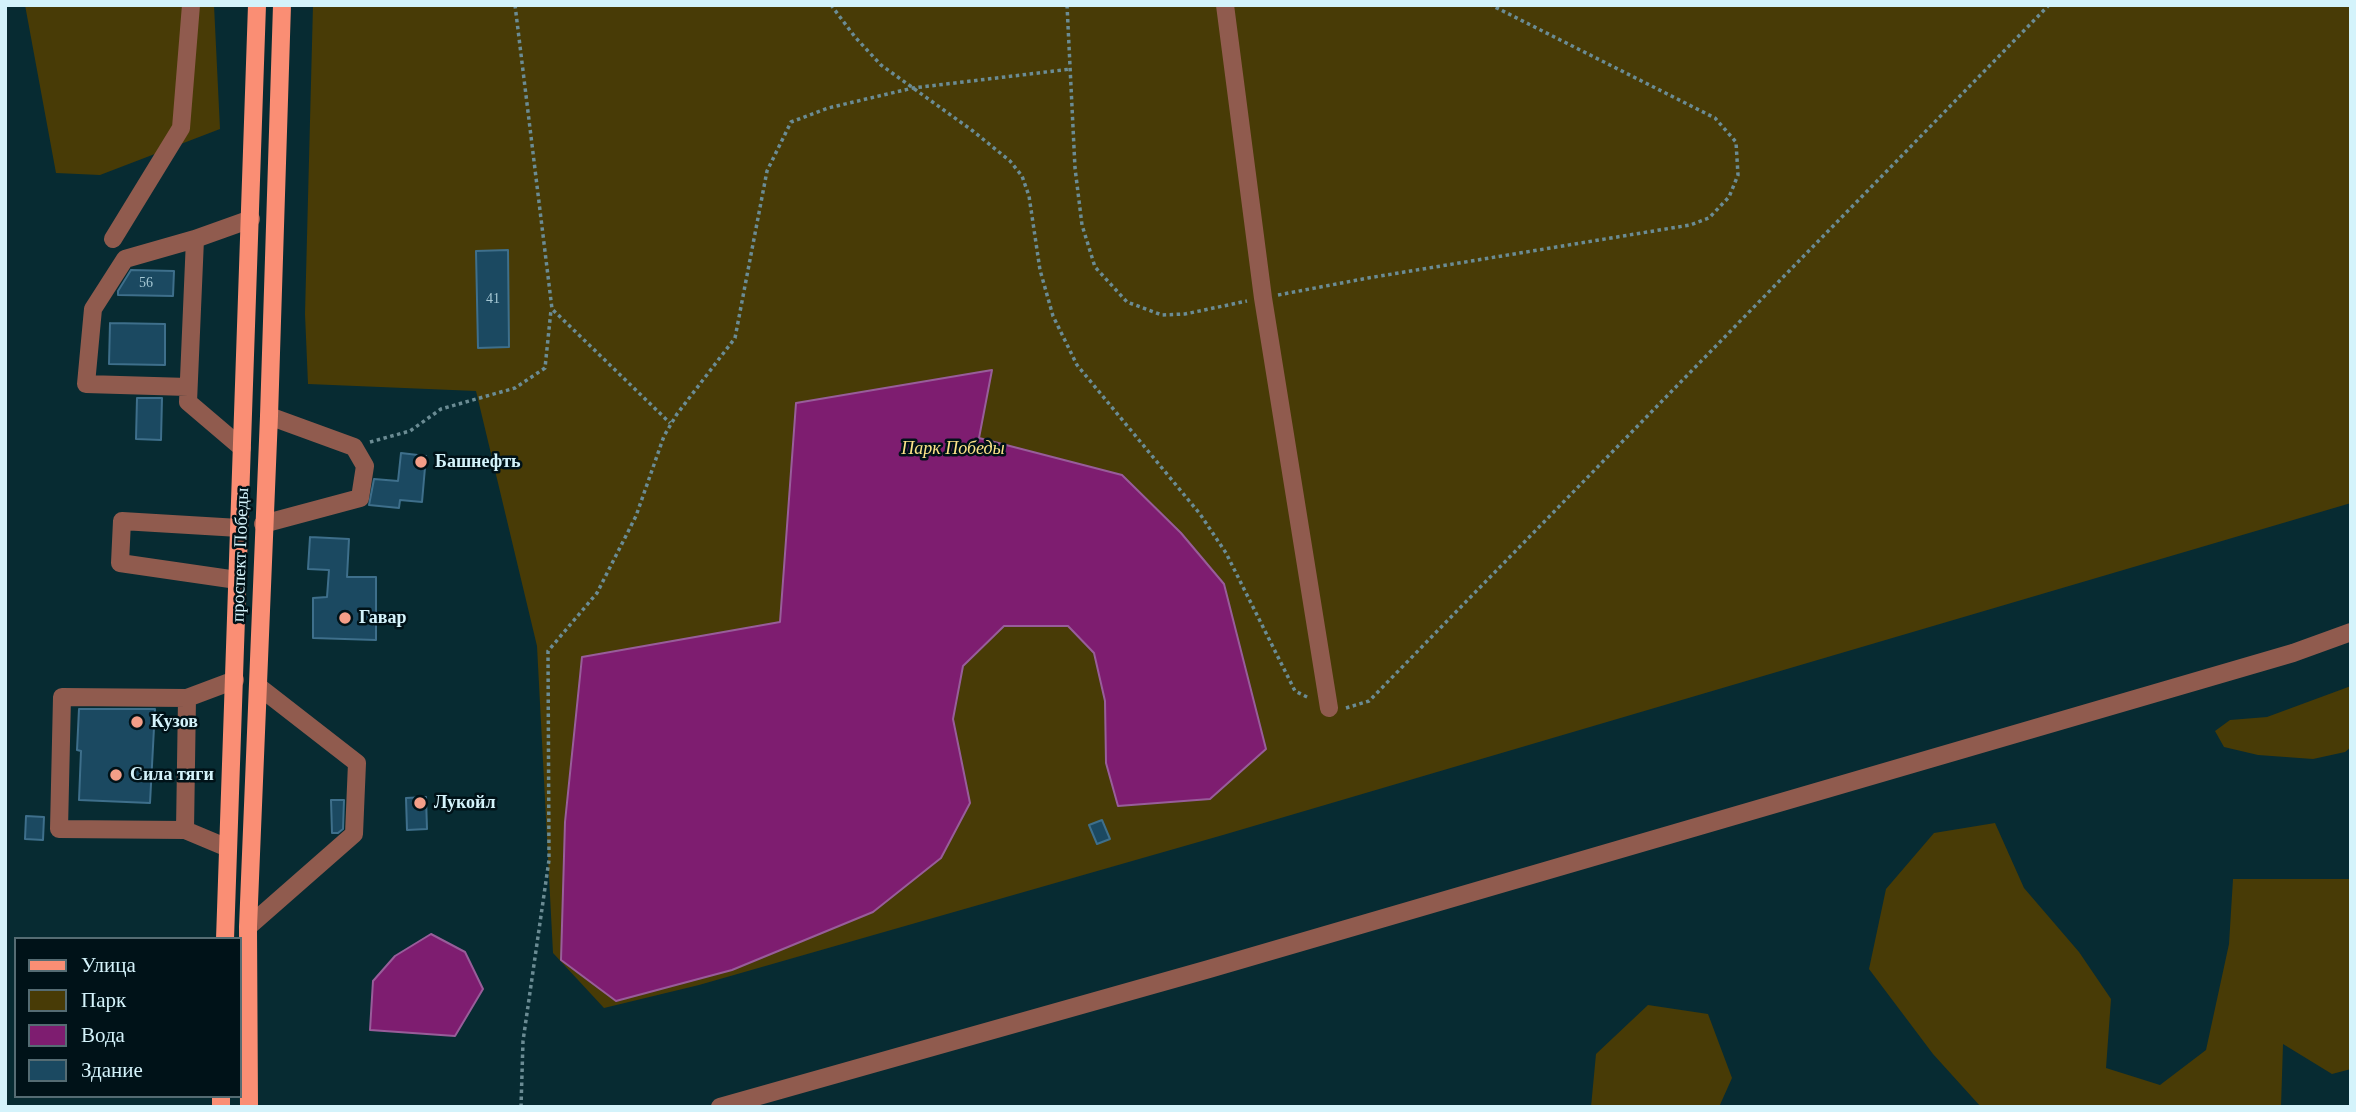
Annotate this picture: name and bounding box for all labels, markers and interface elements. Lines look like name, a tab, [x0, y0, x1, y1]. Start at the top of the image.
house number: 56	[139, 275, 153, 291]
house number: 41	[486, 291, 500, 307]
park label: Парк Победы	[901, 438, 1005, 460]
place label: Башнефть	[435, 451, 520, 473]
marker: Башнефть	[413, 454, 429, 470]
street label: проспект Победы	[228, 487, 254, 623]
place label: Гавар	[359, 607, 407, 629]
marker: Гавар	[337, 610, 353, 626]
place label: Кузов	[151, 711, 198, 733]
marker: Кузов	[129, 714, 145, 730]
place label: Сила тяги	[130, 764, 214, 786]
marker: Сила тяги	[108, 767, 124, 783]
place label: Лукойл	[434, 792, 496, 814]
marker: Лукойл	[412, 795, 428, 811]
legend	[14, 937, 242, 1098]
text: Улица	[81, 953, 136, 977]
text: Парк	[81, 988, 126, 1012]
text: Вода	[81, 1023, 125, 1047]
text: Здание	[81, 1058, 143, 1082]

